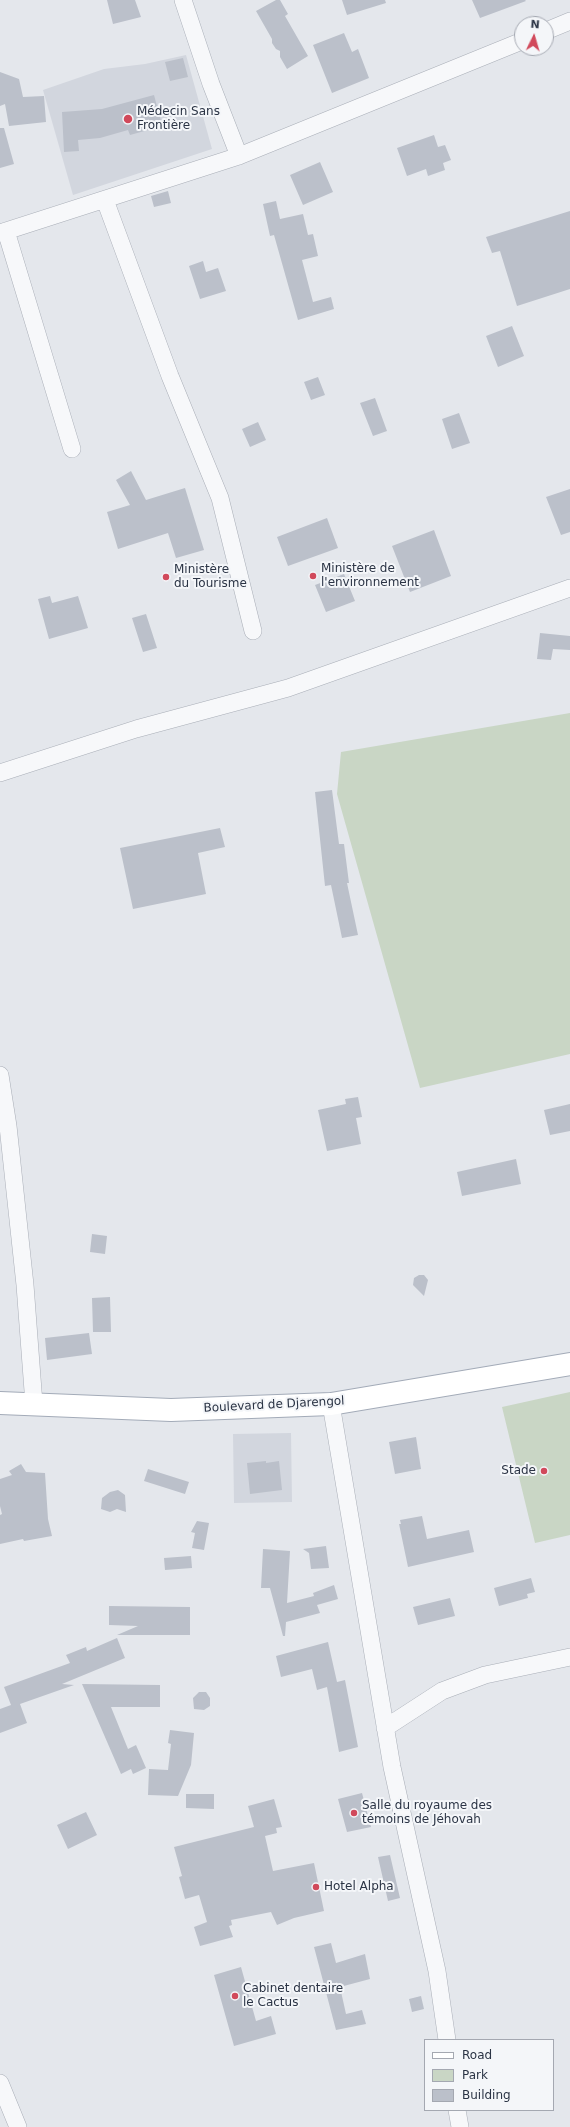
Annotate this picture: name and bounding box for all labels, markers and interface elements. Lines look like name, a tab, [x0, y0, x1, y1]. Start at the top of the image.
north arrow	[514, 16, 554, 56]
text: N	[530, 18, 540, 31]
place label: Médecin Sans Frontière	[137, 105, 220, 133]
marker: Médecin Sans Frontière	[122, 113, 134, 125]
place label: Ministère de l'environnement	[321, 562, 419, 590]
place label: Ministère du Tourisme	[174, 563, 247, 591]
marker: Ministère de l'environnement	[308, 571, 318, 581]
marker: Ministère du Tourisme	[161, 572, 171, 582]
street label: Boulevard de Djarengol	[203, 1394, 345, 1416]
place label: Stade	[501, 1464, 536, 1478]
marker: Stade	[539, 1466, 549, 1476]
place label: Salle du royaume des témoins de Jéhovah	[362, 1799, 492, 1827]
marker: Salle du royaume des témoins de Jéhovah	[349, 1808, 359, 1818]
place label: Hotel Alpha	[324, 1880, 394, 1894]
marker: Hotel Alpha	[311, 1882, 321, 1892]
place label: Cabinet dentaire le Cactus	[243, 1982, 343, 2010]
marker: Cabinet dentaire le Cactus	[230, 1991, 240, 2001]
legend	[424, 2039, 554, 2111]
text: Road	[462, 2048, 492, 2062]
text: Park	[462, 2068, 488, 2082]
text: Building	[462, 2088, 511, 2102]

